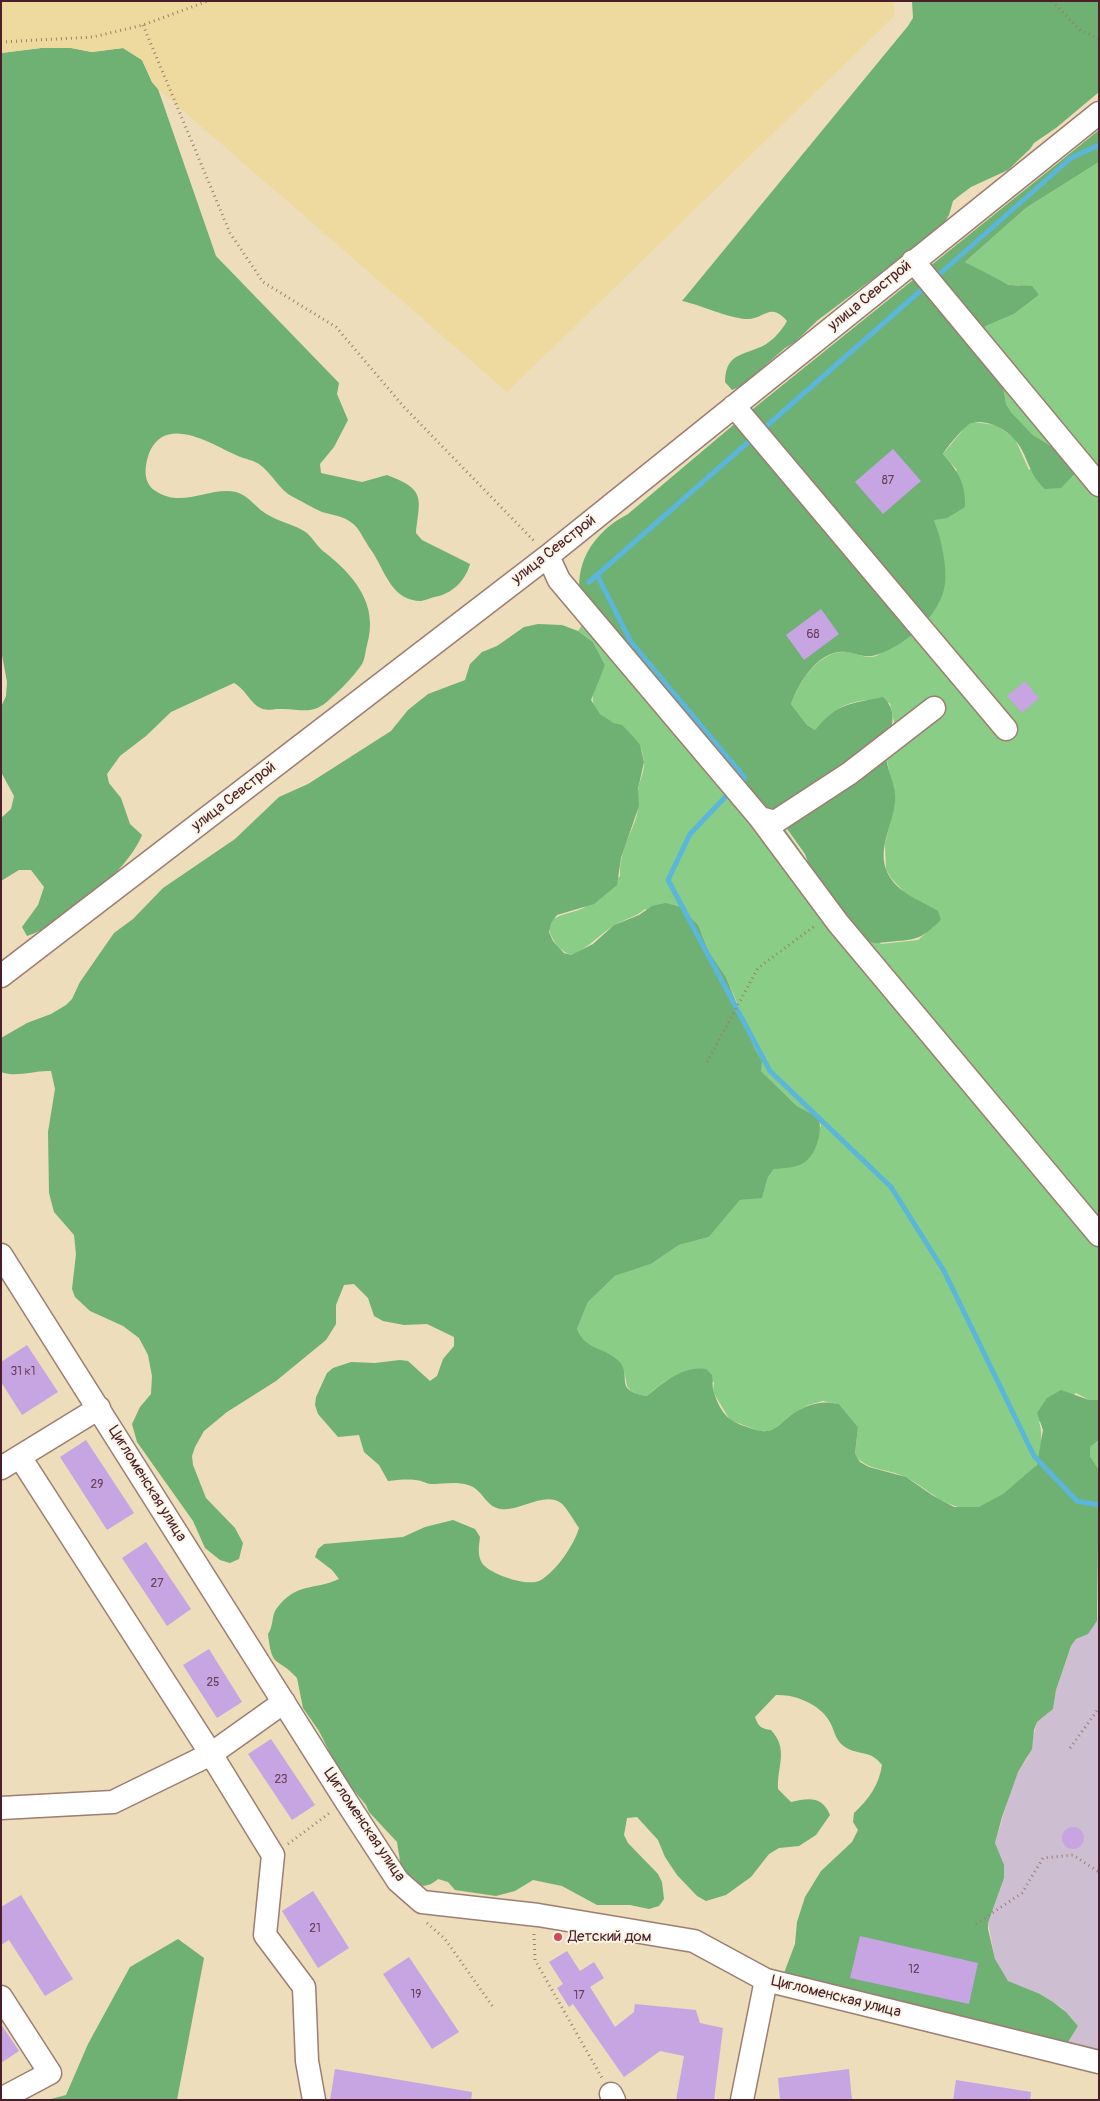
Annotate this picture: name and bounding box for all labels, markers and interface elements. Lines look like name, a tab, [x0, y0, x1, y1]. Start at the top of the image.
street label: улица Севстрой	[825, 257, 915, 335]
house number: 87	[882, 474, 894, 488]
street label: улица Севстрой	[508, 512, 600, 588]
house number: 68	[806, 628, 820, 642]
street label: улица Севстрой	[188, 759, 280, 835]
house number: 31 к1	[11, 1365, 35, 1379]
street label: Цигломенская улица	[104, 1423, 190, 1545]
house number: 29	[91, 1478, 103, 1492]
house number: 27	[150, 1577, 164, 1591]
house number: 25	[206, 1676, 220, 1690]
street label: Цигломенская улица	[319, 1765, 409, 1885]
house number: 23	[274, 1773, 288, 1787]
house number: 21	[309, 1922, 321, 1936]
place label: Детский дом	[568, 1928, 651, 1946]
marker: Детский дом	[552, 1931, 564, 1943]
house number: 12	[908, 1963, 920, 1977]
street label: Цигломенская улица	[769, 1972, 903, 2022]
house number: 19	[411, 1988, 421, 2002]
house number: 17	[573, 1989, 585, 2003]

